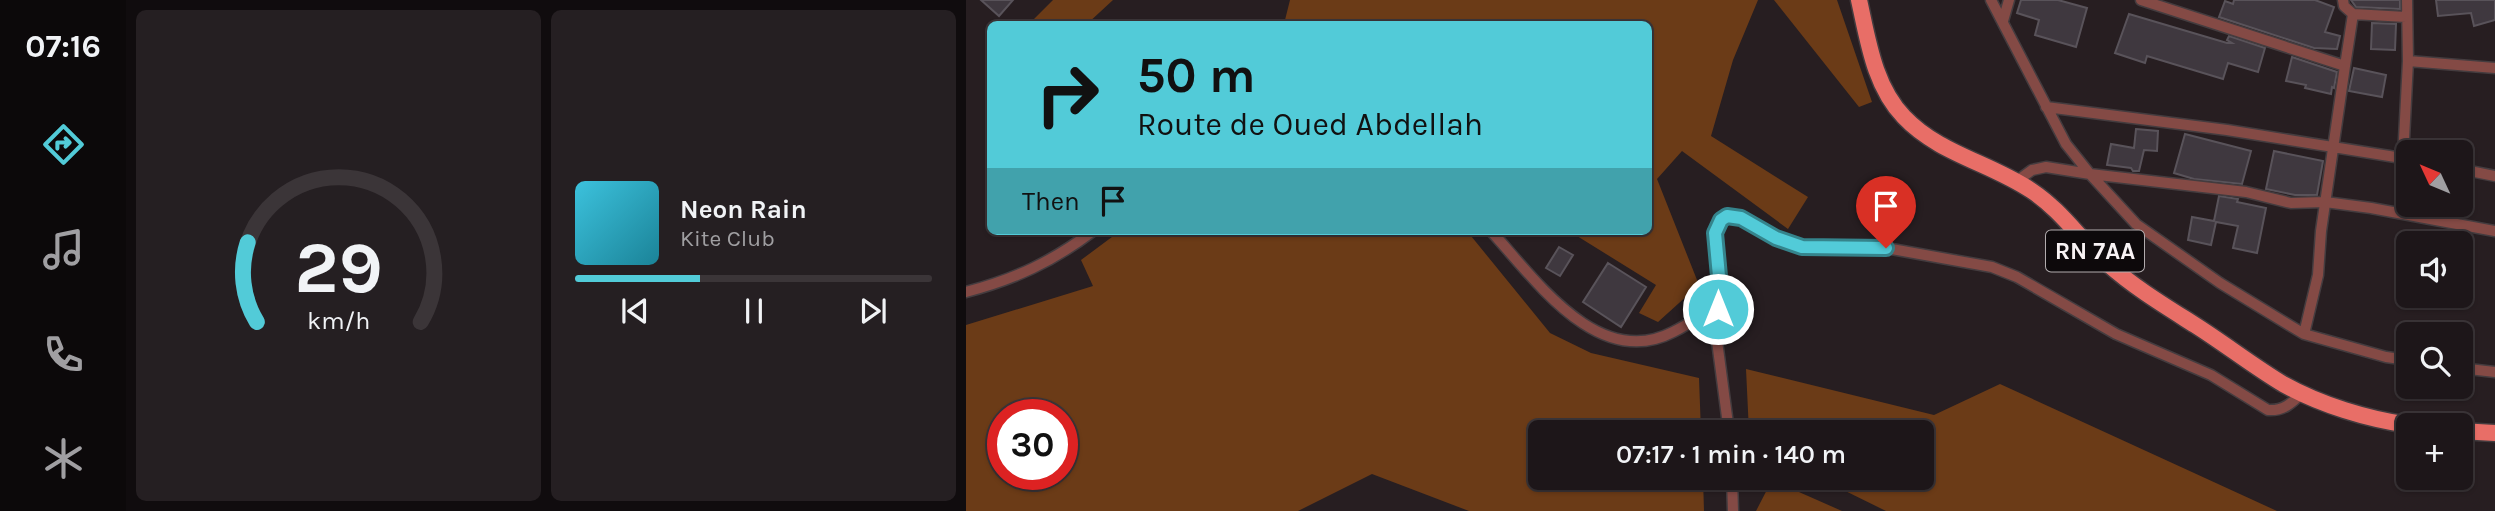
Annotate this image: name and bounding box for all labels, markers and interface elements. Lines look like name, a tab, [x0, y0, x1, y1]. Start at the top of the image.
text: 07:16	[25, 28, 101, 65]
text: 50 m	[1137, 47, 1255, 104]
icon: right	[1022, 49, 1113, 140]
text: Route de Oued Abdellah	[1137, 106, 1483, 143]
icon: directions	[39, 120, 88, 169]
north arrow	[2396, 140, 2473, 217]
map controls	[2396, 140, 2473, 490]
pin	[1856, 176, 1916, 248]
icon: arrive	[1094, 182, 1132, 220]
text: Then	[1022, 186, 1080, 217]
icon: arrive	[1867, 187, 1905, 225]
text: Neon Rain	[680, 194, 807, 225]
icon: music	[39, 225, 88, 274]
text: 29	[294, 225, 383, 310]
text: Kite Club	[680, 225, 775, 252]
road number: RN 7AA	[2046, 230, 2144, 272]
button: sound	[2396, 231, 2473, 308]
position arrow	[1681, 272, 1755, 346]
icon: previous	[616, 292, 654, 330]
icon: pause	[735, 292, 773, 330]
icon: next	[854, 292, 892, 330]
text: km/h	[307, 305, 370, 334]
button: search	[2396, 322, 2473, 399]
icon: phone	[39, 330, 88, 379]
speed limit sign: 30	[987, 399, 1078, 490]
button: +	[2396, 413, 2473, 490]
icon: climate	[39, 434, 88, 483]
text: 07:17 · 1 min · 140 m	[1616, 439, 1846, 470]

